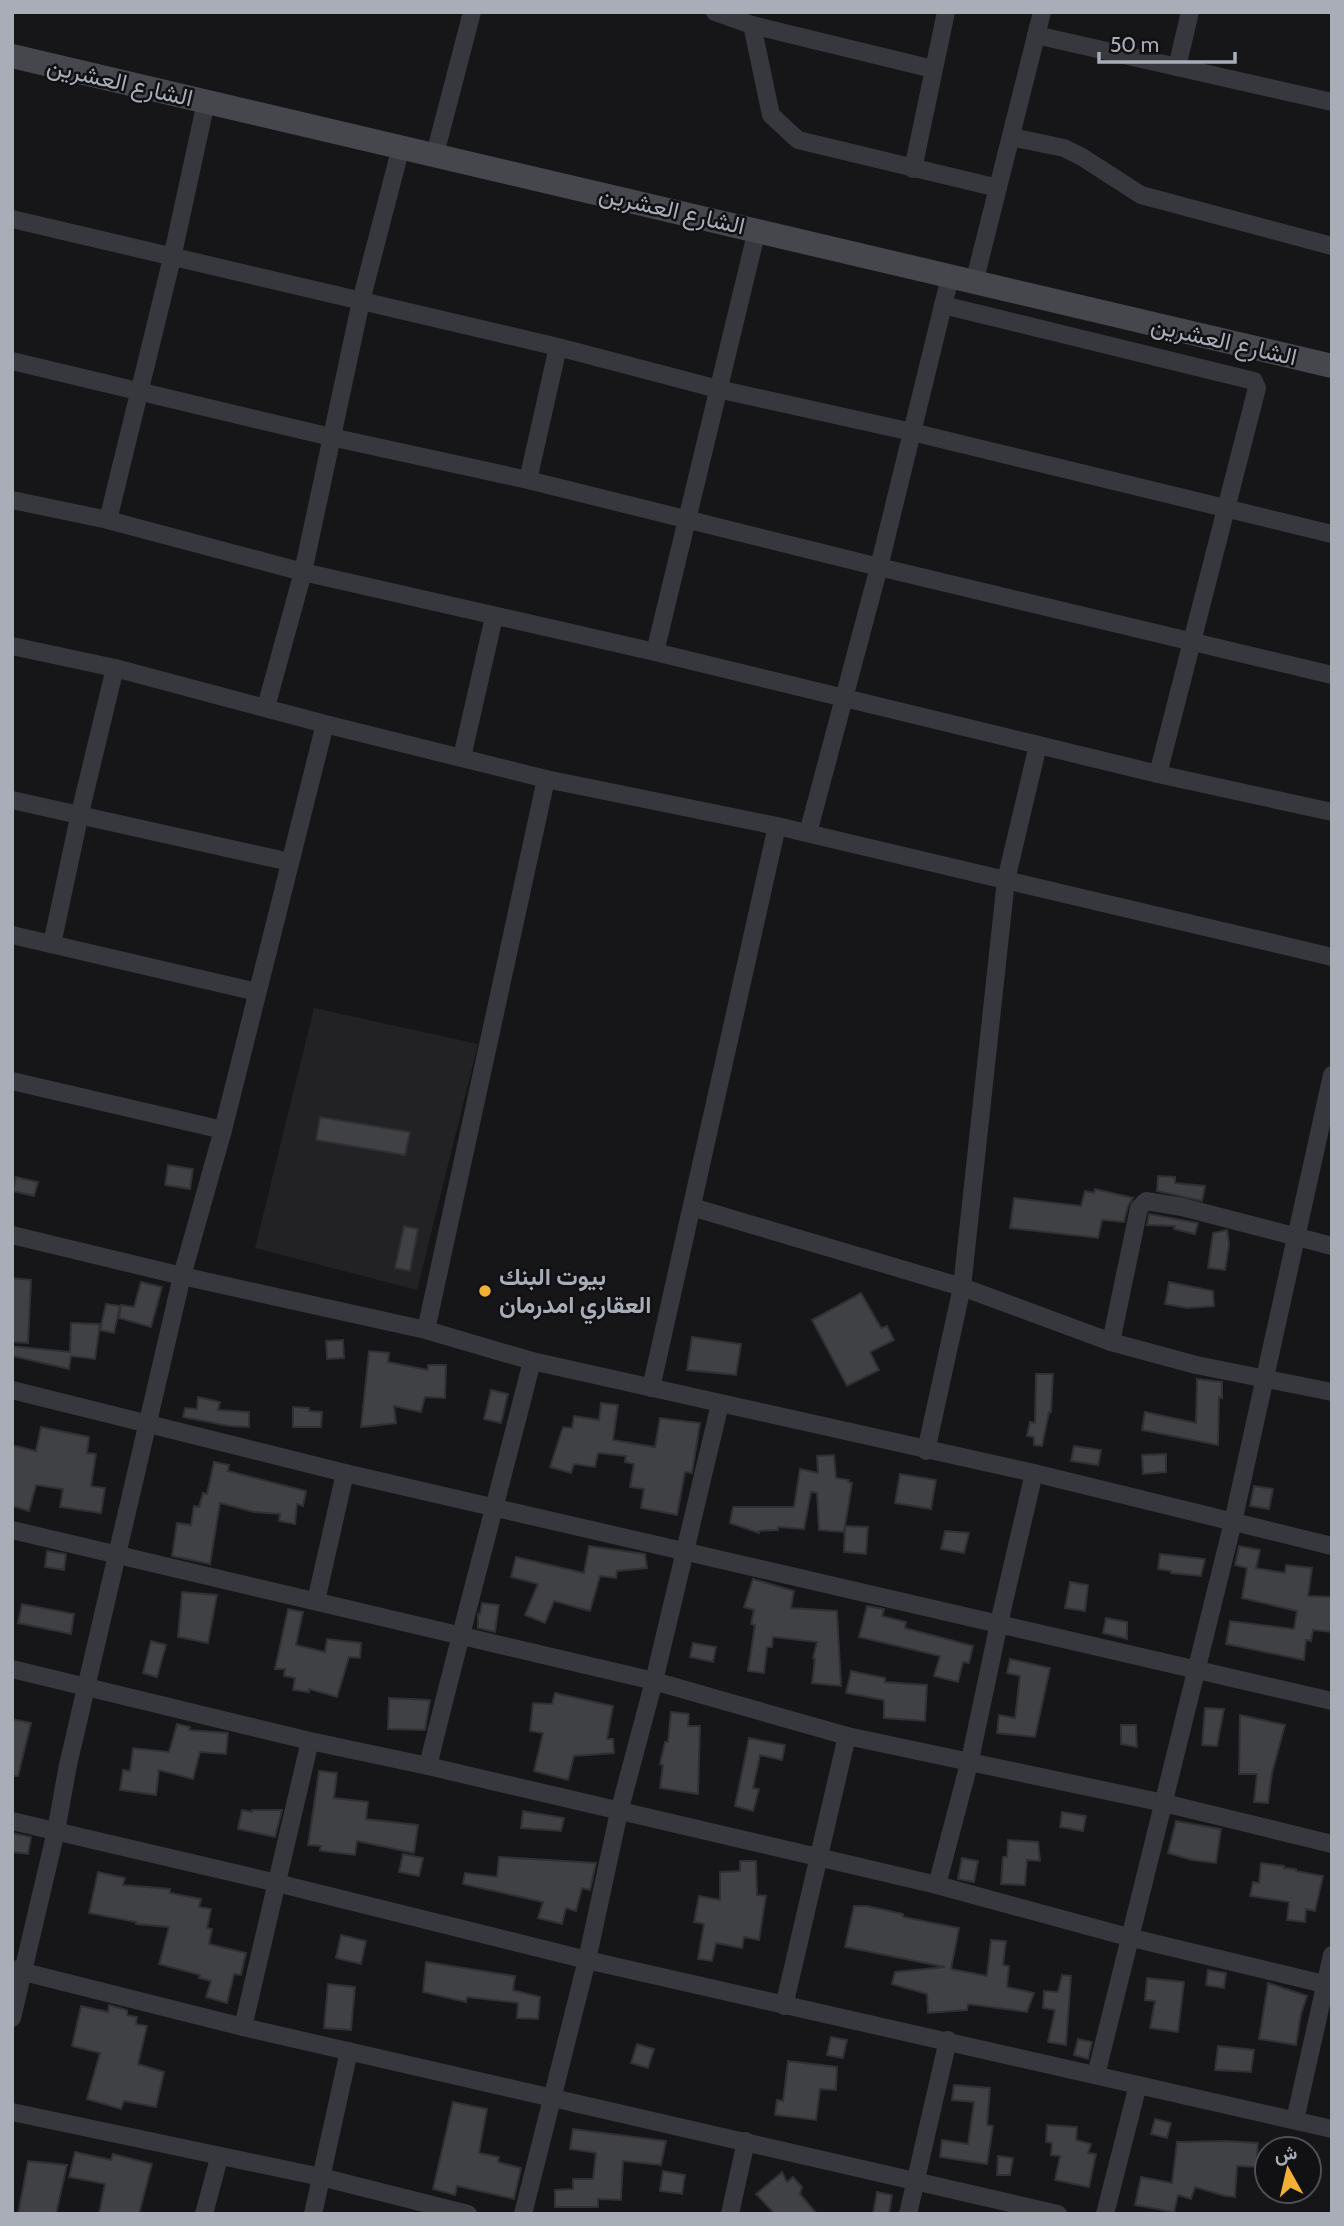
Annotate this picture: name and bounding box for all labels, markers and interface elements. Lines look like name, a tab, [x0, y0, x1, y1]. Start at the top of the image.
scale bar	[1099, 21, 1236, 65]
text: 50 m	[1110, 32, 1159, 57]
street label: الشارع العشرين	[44, 51, 196, 114]
street label: الشارع العشرين	[596, 179, 748, 242]
street label: الشارع العشرين	[1148, 310, 1300, 373]
place label: بيوت البنك العقاري امدرمان	[499, 1262, 652, 1325]
marker: بيوت البنك العقاري امدرمان	[477, 1283, 493, 1299]
north arrow	[1253, 2135, 1323, 2205]
text: ش	[1273, 2141, 1299, 2167]

